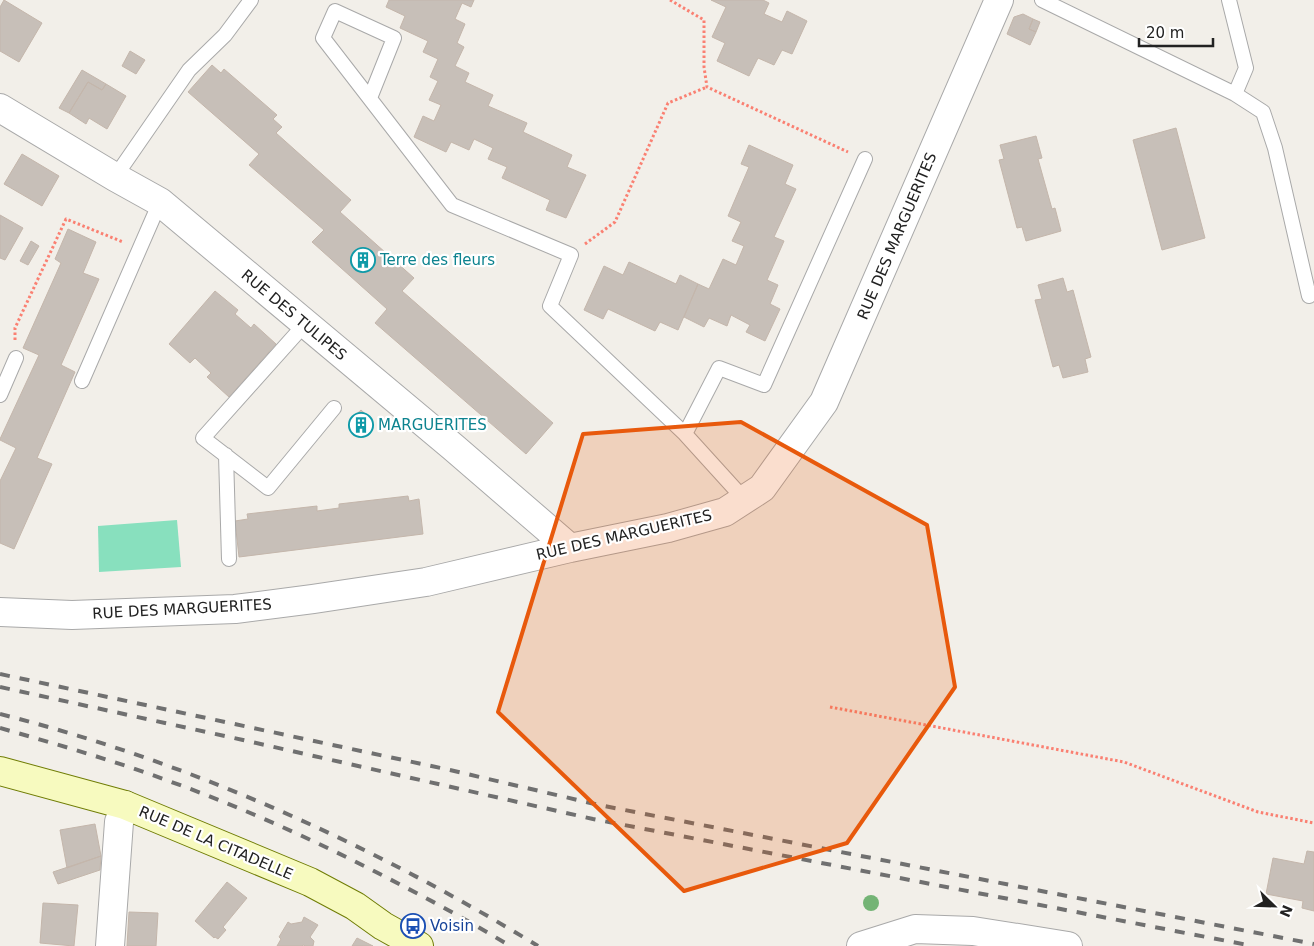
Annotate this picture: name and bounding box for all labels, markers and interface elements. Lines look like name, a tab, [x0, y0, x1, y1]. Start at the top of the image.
scale bar	[1139, 15, 1213, 47]
text: 20 m	[1146, 24, 1184, 42]
street label: RUE DES MARGUERITES	[854, 150, 940, 322]
building icon: Terre des fleurs	[350, 247, 376, 273]
place label: Terre des fleurs	[379, 251, 495, 269]
street label: RUE DES TULIPES	[238, 266, 350, 364]
building icon: MARGUERITES	[348, 412, 374, 438]
place label: MARGUERITES	[378, 416, 487, 434]
street label: RUE DES MARGUERITES	[534, 506, 714, 564]
street label: RUE DES MARGUERITES	[92, 595, 272, 623]
street label: RUE DE LA CITADELLE	[136, 802, 296, 884]
north arrow	[1249, 881, 1299, 931]
text: N	[1276, 903, 1296, 920]
bus stop icon: Voisin	[400, 913, 426, 939]
place label: Voisin	[430, 917, 474, 935]

